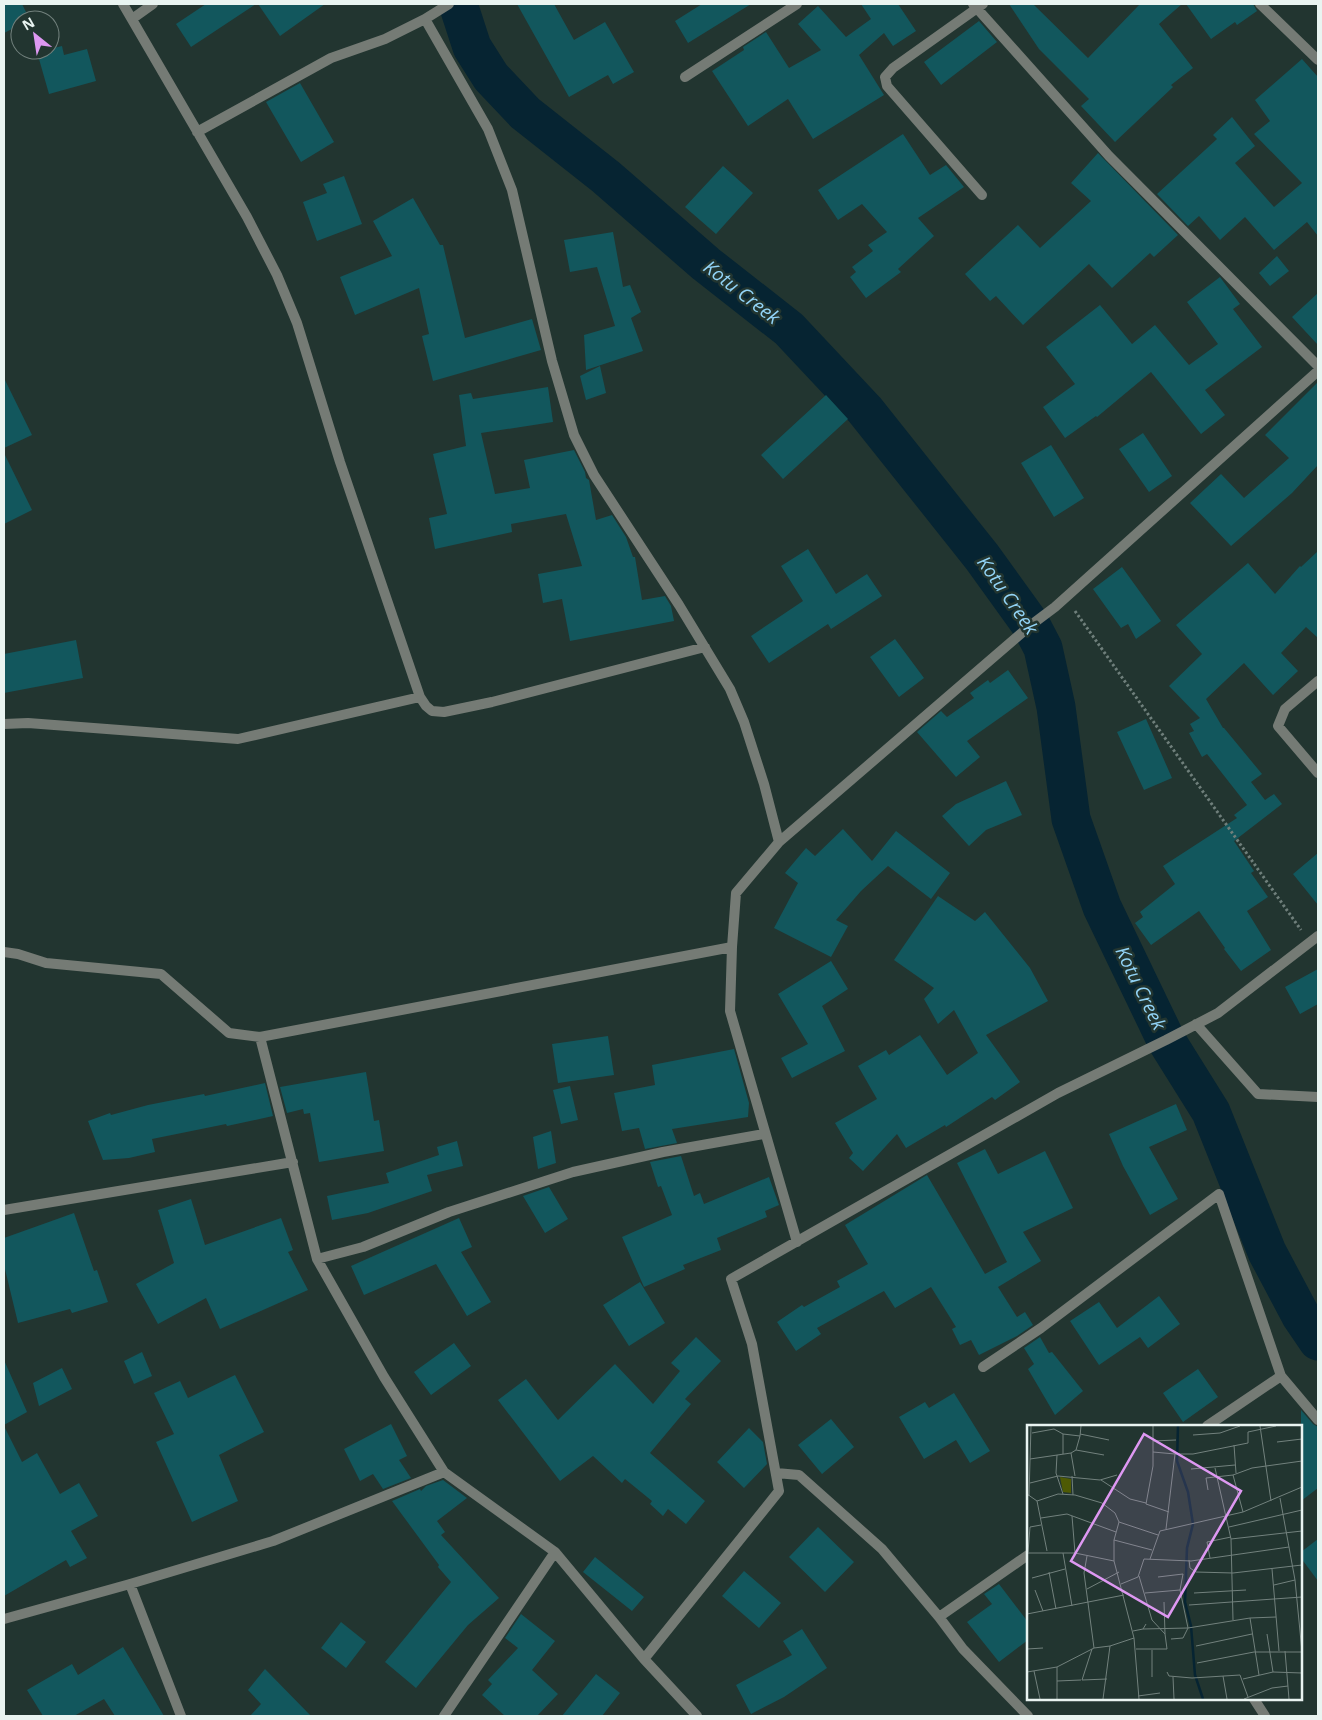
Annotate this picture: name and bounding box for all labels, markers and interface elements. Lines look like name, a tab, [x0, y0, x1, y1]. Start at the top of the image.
north arrow	[10, 10, 60, 60]
text: N	[19, 12, 38, 34]
water label: Kotu Creek	[698, 254, 786, 331]
water label: Kotu Creek	[971, 551, 1045, 640]
water label: Kotu Creek	[1110, 942, 1173, 1035]
inset map	[1027, 1425, 1302, 1700]

